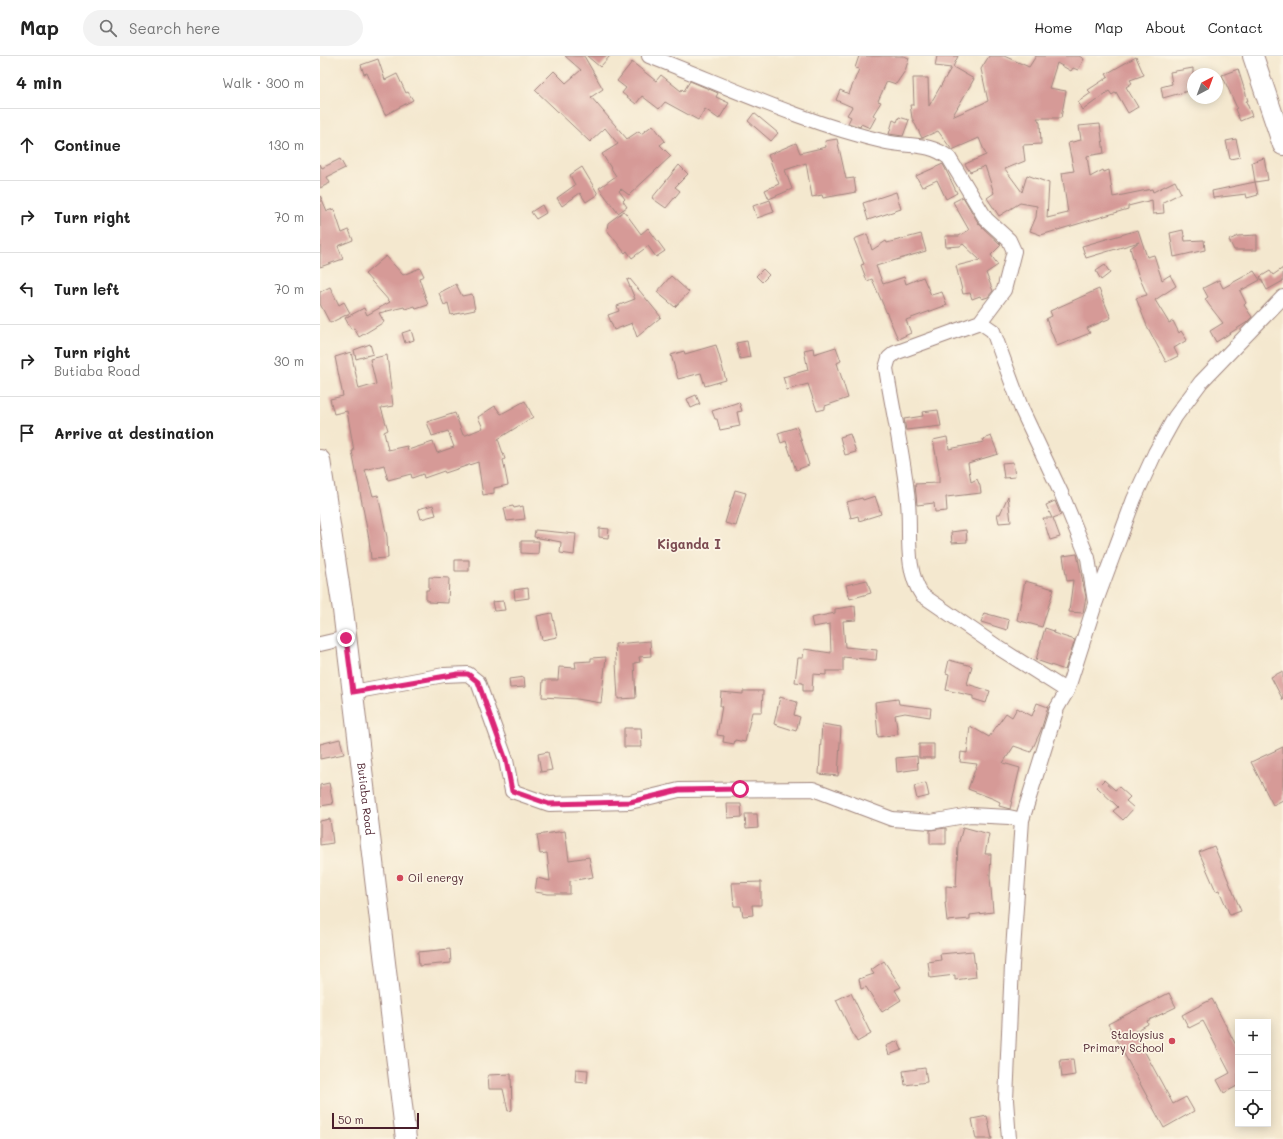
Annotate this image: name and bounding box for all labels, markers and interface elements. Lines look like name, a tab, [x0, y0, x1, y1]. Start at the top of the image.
search box	[83, 10, 363, 46]
text: Map	[20, 15, 59, 40]
icon: search	[97, 17, 119, 39]
text: Search here	[129, 18, 220, 38]
text: Home	[1034, 18, 1072, 37]
text: Map	[1094, 18, 1123, 37]
text: About	[1145, 18, 1186, 37]
text: Contact	[1208, 18, 1263, 37]
north arrow	[1187, 68, 1223, 104]
text: 4 min	[16, 71, 62, 93]
text: Walk · 300 m	[222, 74, 304, 91]
icon: ahead	[16, 134, 38, 156]
text: Continue	[54, 135, 121, 155]
text: 130 m	[268, 136, 304, 153]
icon: right	[16, 206, 38, 228]
text: Turn right	[54, 207, 131, 227]
text: 70 m	[274, 208, 304, 225]
icon: left	[16, 278, 38, 300]
text: Turn left	[54, 279, 119, 299]
text: 70 m	[274, 280, 304, 297]
text: Turn right	[54, 342, 131, 362]
icon: right	[16, 350, 38, 372]
text: 30 m	[274, 352, 304, 369]
text: Butiaba Road	[54, 362, 140, 379]
icon: arrive	[16, 422, 38, 444]
text: Arrive at destination	[54, 423, 214, 443]
district label: Kiganda I	[657, 535, 721, 552]
route end	[337, 629, 355, 647]
street label: Butiaba Road	[354, 762, 378, 836]
route start	[731, 780, 749, 798]
place label: Oil energy	[408, 870, 464, 885]
marker: Oil energy	[395, 873, 405, 883]
map controls	[1235, 1019, 1271, 1127]
button: +	[1235, 1019, 1271, 1055]
place label: Staloysius Primary School	[1083, 1027, 1164, 1055]
marker: Staloysius Primary School	[1167, 1036, 1177, 1046]
button: −	[1235, 1055, 1271, 1091]
button: locate	[1235, 1091, 1271, 1127]
scale bar	[332, 1111, 419, 1130]
text: 50 m	[338, 1112, 364, 1127]

